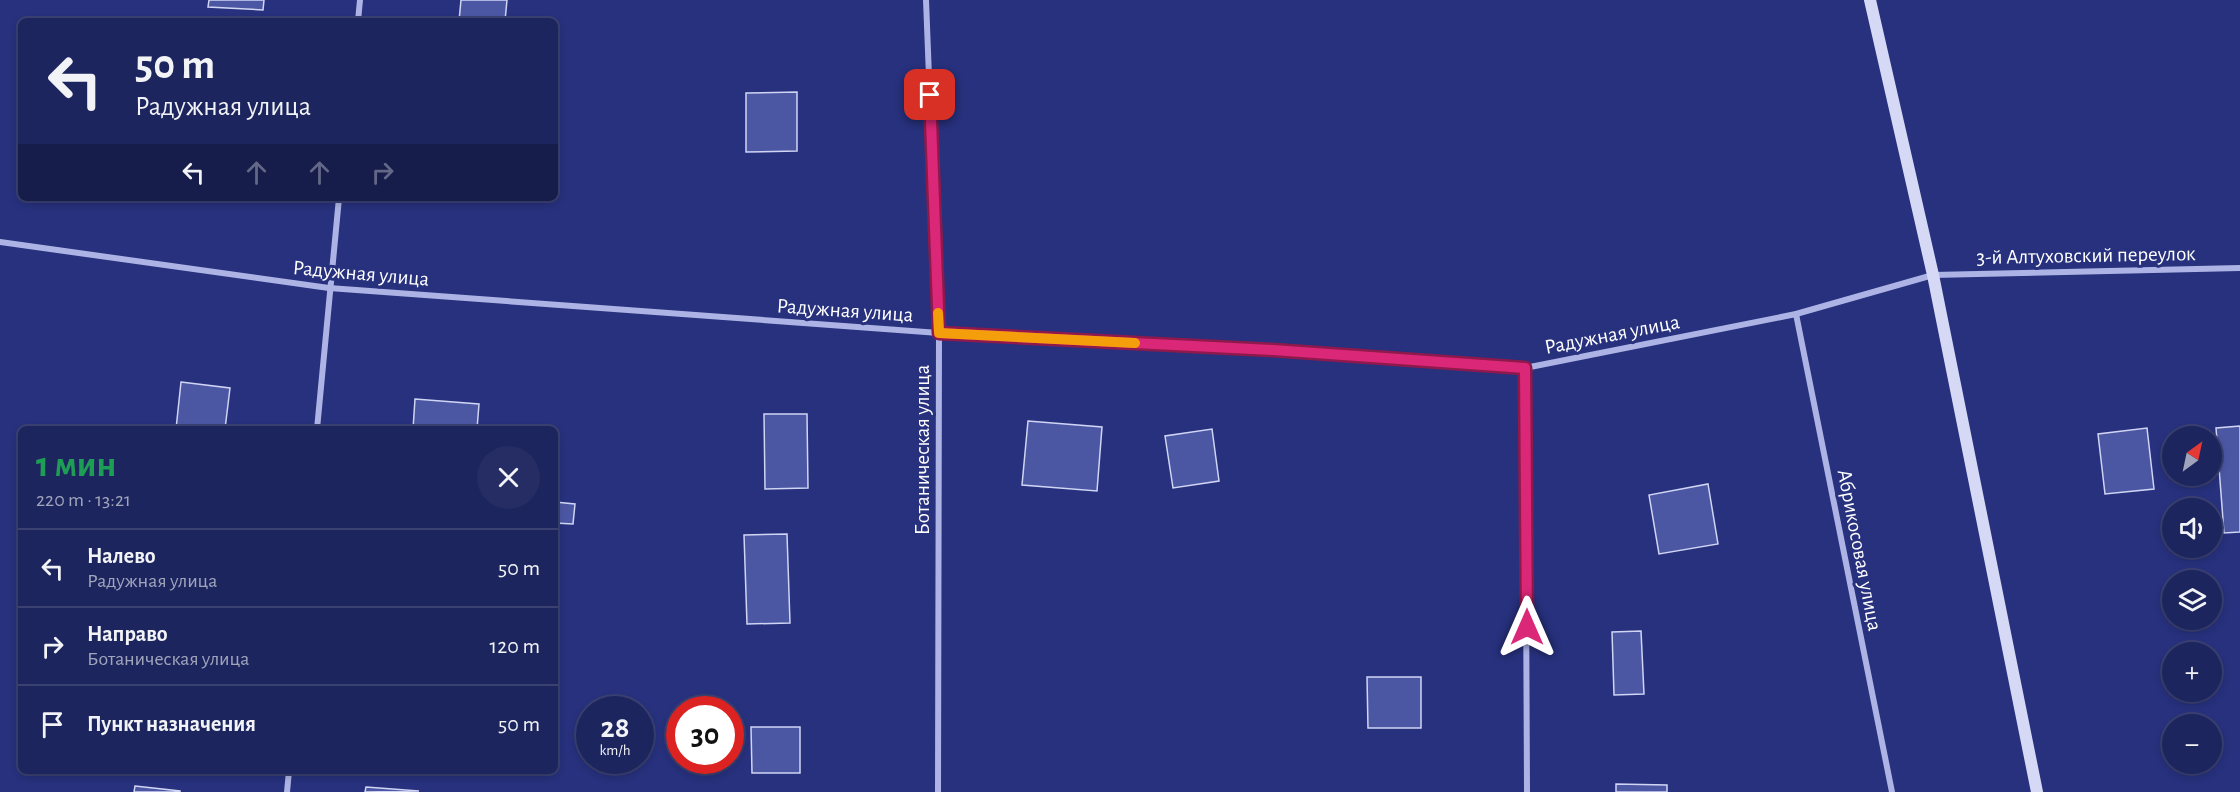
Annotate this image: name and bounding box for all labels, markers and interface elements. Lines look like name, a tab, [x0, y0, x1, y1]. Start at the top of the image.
icon: left	[36, 42, 114, 120]
text: 50 m	[135, 44, 215, 86]
pin	[904, 69, 955, 120]
icon: arrive	[913, 78, 946, 111]
text: Радужная улица	[135, 93, 311, 120]
icon: left	[177, 156, 210, 189]
icon: ahead	[240, 156, 273, 189]
icon: ahead	[303, 156, 336, 189]
icon: right	[366, 156, 399, 189]
street label: 3-й Алтуховский переулок	[1976, 243, 2196, 268]
street label: Радужная улица	[292, 257, 431, 290]
street label: Радужная улица	[776, 295, 914, 326]
street label: Радужная улица	[1543, 311, 1682, 358]
street label: Ботаническая улица	[912, 364, 933, 535]
north arrow	[2162, 426, 2222, 486]
map controls	[2162, 426, 2222, 774]
button: close	[477, 446, 540, 509]
text: 1 мин	[36, 447, 116, 483]
street label: Абрикосовая улица	[1834, 467, 1886, 633]
text: 220 m · 13:21	[36, 490, 131, 510]
button: sound	[2162, 498, 2222, 558]
text: Налево	[87, 545, 156, 567]
icon: left	[36, 552, 69, 585]
text: 50 m	[498, 557, 540, 579]
button: layers	[2162, 570, 2222, 630]
text: Радужная улица	[87, 571, 218, 591]
position arrow	[1495, 595, 1559, 659]
text: Направо	[87, 623, 168, 645]
icon: right	[36, 630, 69, 663]
text: 120 m	[490, 635, 540, 657]
button: +	[2162, 642, 2222, 702]
text: Ботаническая улица	[87, 649, 249, 669]
speed limit sign: 30	[666, 696, 744, 774]
icon: arrive	[36, 708, 69, 741]
text: Пункт назначения	[87, 713, 256, 735]
text: 50 m	[498, 713, 540, 735]
text: 28	[601, 713, 629, 743]
button: −	[2162, 714, 2222, 774]
text: km/h	[600, 743, 630, 758]

